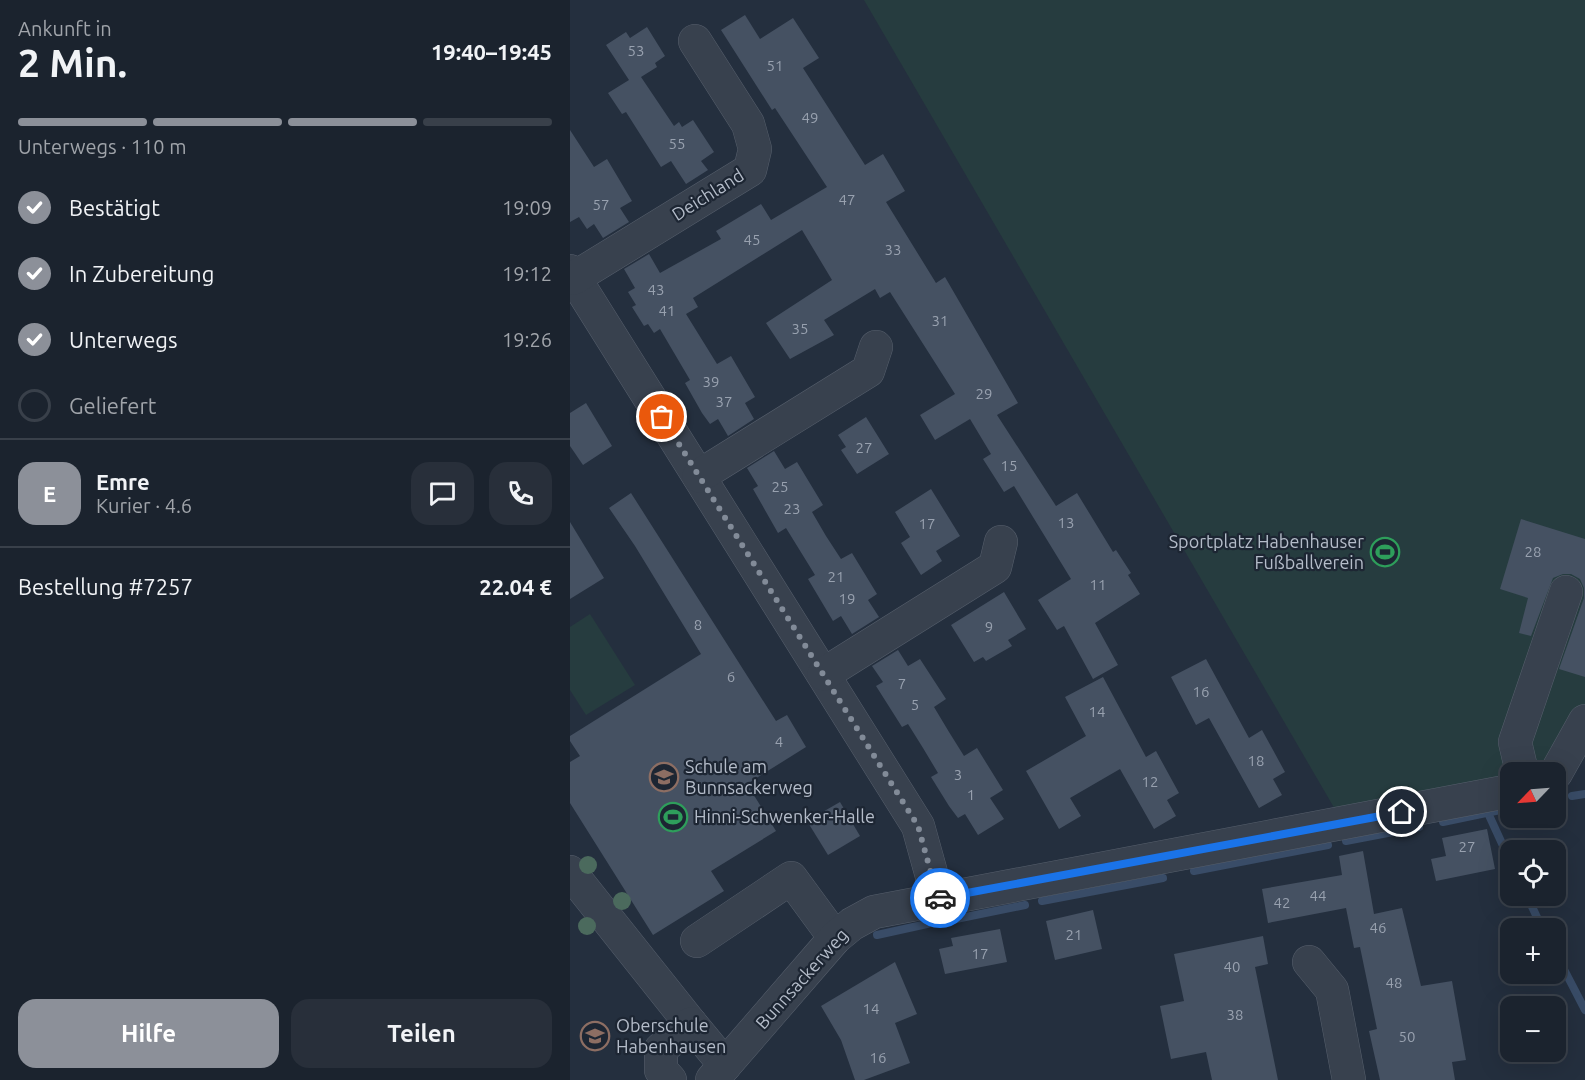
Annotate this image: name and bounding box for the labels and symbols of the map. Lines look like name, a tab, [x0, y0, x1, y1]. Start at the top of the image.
house number: 53	[628, 42, 644, 59]
house number: 51	[767, 57, 783, 74]
house number: 49	[802, 109, 818, 126]
house number: 55	[669, 135, 685, 152]
street label: Deichland	[668, 164, 747, 224]
house number: 47	[839, 191, 855, 208]
house number: 57	[593, 196, 609, 213]
house number: 45	[744, 231, 760, 248]
house number: 33	[885, 241, 901, 258]
house number: 43	[648, 281, 664, 298]
house number: 41	[659, 302, 675, 319]
house number: 31	[932, 312, 948, 329]
house number: 35	[792, 320, 808, 337]
house number: 39	[703, 373, 719, 390]
house number: 29	[976, 385, 992, 402]
pin	[636, 391, 687, 442]
house number: 37	[716, 393, 732, 410]
house number: 27	[856, 439, 872, 456]
house number: 15	[1001, 457, 1017, 474]
house number: 25	[772, 478, 788, 495]
house number: 23	[784, 500, 800, 517]
house number: 13	[1058, 514, 1074, 531]
house number: 17	[919, 515, 935, 532]
place label: Sportplatz Habenhauser Fußballverein	[1169, 531, 1364, 572]
sports icon: Sportplatz Habenhauser Fußballverein	[1369, 536, 1401, 568]
house number: 28	[1525, 543, 1541, 560]
house number: 21	[828, 568, 844, 585]
house number: 11	[1090, 576, 1106, 593]
house number: 19	[839, 590, 855, 607]
house number: 8	[694, 616, 702, 633]
house number: 9	[985, 618, 993, 635]
house number: 6	[727, 668, 735, 685]
house number: 7	[898, 675, 906, 692]
house number: 16	[1193, 683, 1209, 700]
house number: 5	[911, 696, 919, 713]
house number: 14	[1089, 703, 1105, 720]
house number: 4	[775, 733, 783, 750]
house number: 18	[1248, 752, 1264, 769]
place label: Schule am Bunnsackerweg	[685, 756, 813, 797]
school or university icon: Schule am Bunnsackerweg	[648, 761, 680, 793]
north arrow	[1500, 762, 1566, 828]
house number: 3	[954, 766, 962, 783]
house number: 12	[1142, 773, 1158, 790]
house number: 1	[967, 786, 975, 803]
pin	[1376, 786, 1427, 837]
sports icon: Hinni-Schwenker-Halle	[657, 801, 689, 833]
place label: Hinni-Schwenker-Halle	[694, 806, 875, 826]
house number: 27	[1459, 838, 1475, 855]
courier	[910, 868, 970, 928]
house number: 44	[1310, 887, 1326, 904]
house number: 42	[1274, 894, 1290, 911]
house number: 46	[1370, 919, 1386, 936]
street label: Bunnsackerweg	[751, 924, 851, 1033]
house number: 21	[1066, 926, 1082, 943]
house number: 17	[972, 945, 988, 962]
house number: 40	[1224, 958, 1240, 975]
house number: 48	[1386, 974, 1402, 991]
house number: 14	[863, 1000, 879, 1017]
house number: 38	[1227, 1006, 1243, 1023]
place label: Oberschule Habenhausen	[616, 1015, 726, 1056]
school or university icon: Oberschule Habenhausen	[579, 1020, 611, 1052]
house number: 50	[1399, 1028, 1415, 1045]
house number: 16	[870, 1049, 886, 1066]

